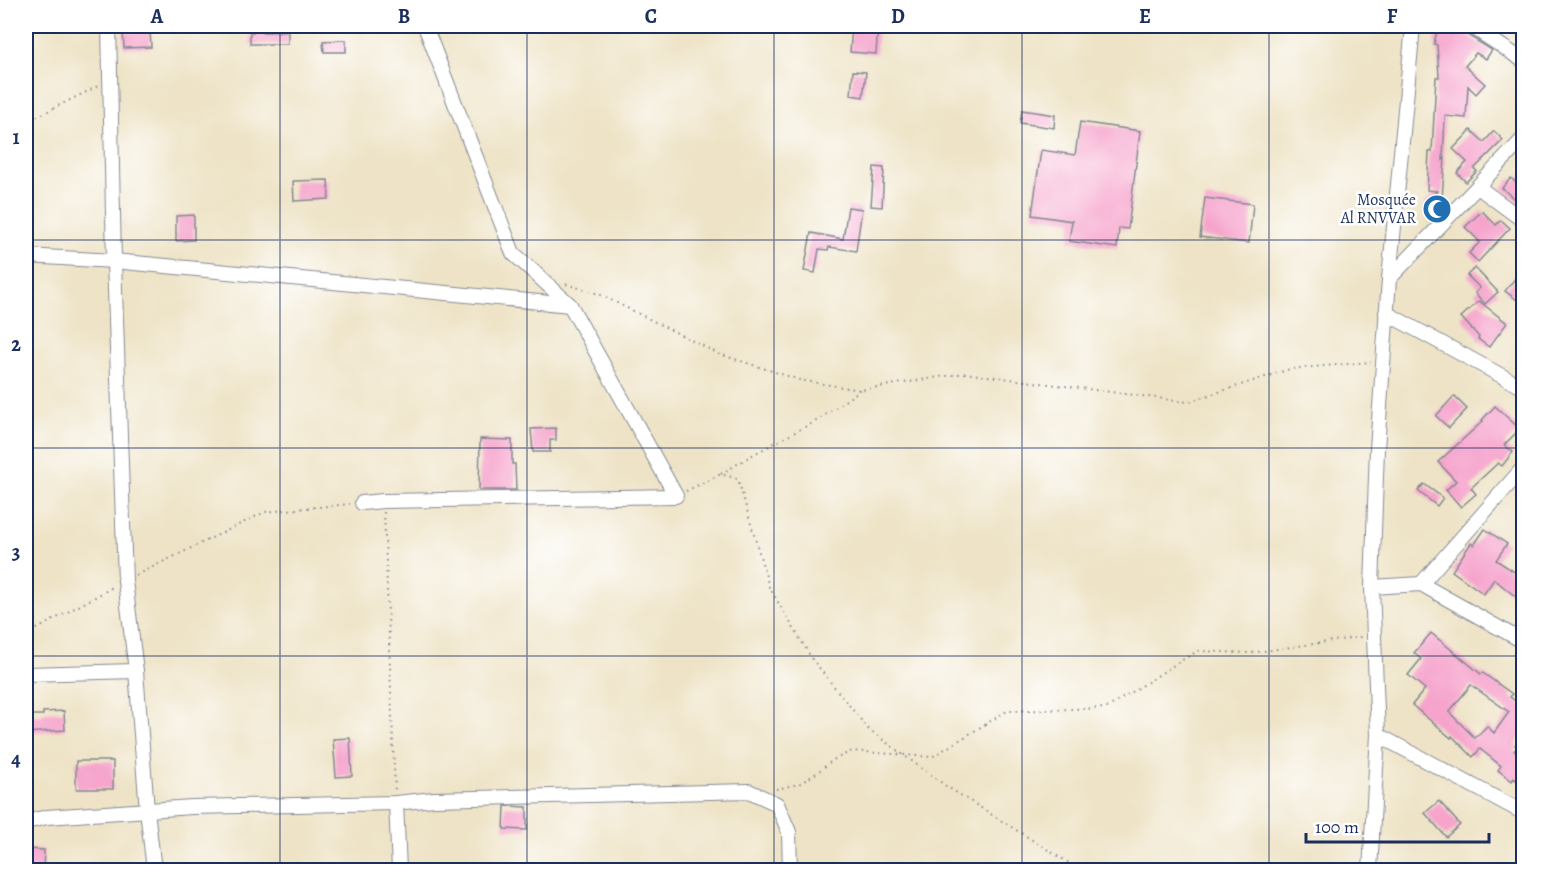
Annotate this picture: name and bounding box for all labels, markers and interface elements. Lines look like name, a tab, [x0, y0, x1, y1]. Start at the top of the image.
text: A	[150, 3, 164, 30]
text: B	[398, 3, 410, 30]
text: C	[645, 3, 657, 30]
text: D	[891, 3, 905, 30]
text: E	[1139, 3, 1151, 30]
text: F	[1387, 3, 1398, 30]
text: 1	[12, 124, 20, 151]
place label: Mosquée Al RNVVAR	[1340, 189, 1416, 229]
mosque icon: Mosquée Al RNVVAR	[1421, 193, 1453, 225]
text: 2	[11, 331, 21, 358]
text: 3	[12, 539, 20, 566]
text: 4	[11, 746, 21, 773]
scale bar	[1306, 806, 1489, 844]
text: 100 m	[1315, 815, 1359, 839]

